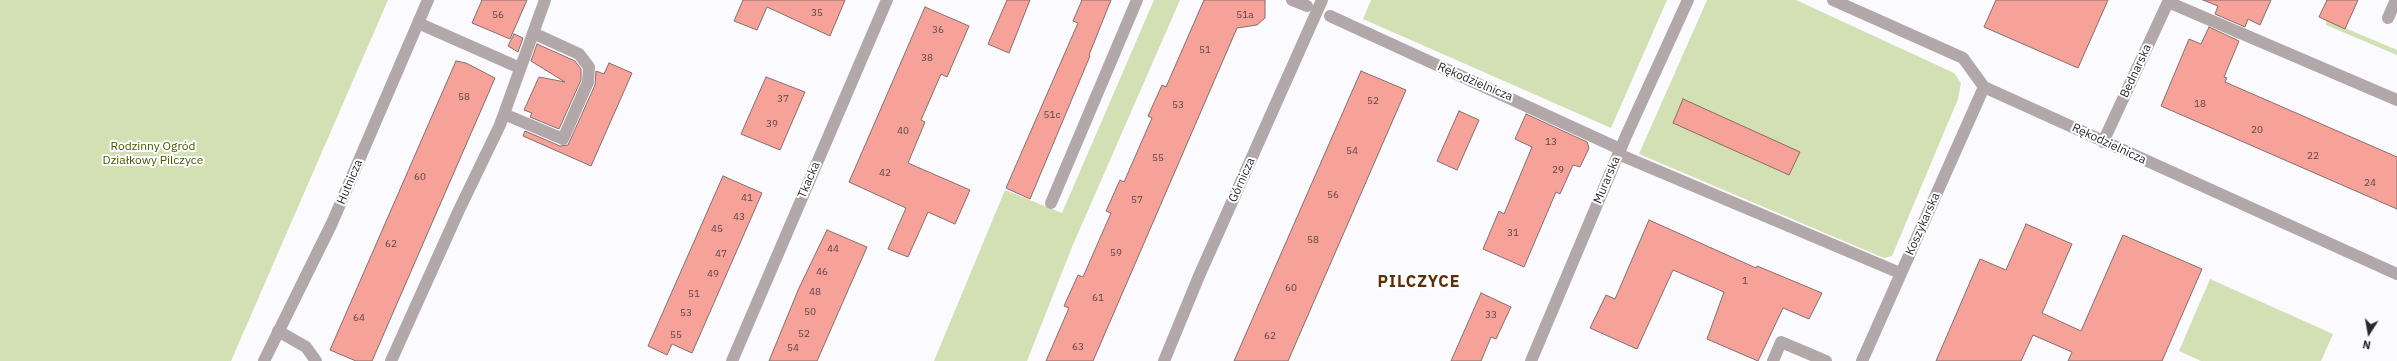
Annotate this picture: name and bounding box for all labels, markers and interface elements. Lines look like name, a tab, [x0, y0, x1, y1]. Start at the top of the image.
house number: 35	[811, 7, 823, 19]
house number: 56	[492, 9, 504, 21]
house number: 51a	[1236, 9, 1254, 21]
house number: 36	[932, 24, 944, 36]
street label: Bednarska	[2117, 42, 2155, 100]
house number: 51	[1199, 44, 1211, 56]
house number: 38	[921, 52, 933, 64]
street label: Rękodzielnicza	[1435, 60, 1515, 104]
house number: 58	[458, 91, 470, 103]
house number: 37	[777, 93, 789, 105]
house number: 52	[1367, 95, 1379, 107]
house number: 18	[2194, 98, 2206, 110]
house number: 53	[1172, 99, 1184, 111]
house number: 51c	[1043, 109, 1061, 121]
house number: 39	[766, 118, 778, 130]
street label: Rękodzielnicza	[2070, 121, 2148, 167]
house number: 20	[2251, 124, 2263, 136]
house number: 40	[897, 125, 909, 137]
house number: 13	[1545, 136, 1557, 148]
park label: Rodzinny Ogród Działkowy Pilczyce	[103, 140, 203, 168]
house number: 54	[1346, 145, 1358, 157]
house number: 22	[2307, 150, 2319, 162]
house number: 55	[1152, 152, 1164, 164]
street label: Murarska	[1591, 154, 1623, 206]
street label: Górnicza	[1226, 155, 1258, 205]
street label: Hutnicza	[334, 157, 366, 207]
street label: Tkacka	[795, 160, 823, 200]
house number: 29	[1552, 164, 1564, 176]
house number: 42	[879, 167, 891, 179]
house number: 60	[414, 171, 426, 183]
house number: 24	[2364, 177, 2376, 189]
house number: 56	[1327, 189, 1339, 201]
street label: Koszykarska	[1903, 191, 1943, 257]
house number: 41	[741, 192, 753, 204]
house number: 57	[1131, 194, 1143, 206]
house number: 43	[733, 211, 745, 223]
house number: 45	[711, 223, 723, 235]
house number: 31	[1507, 227, 1519, 239]
house number: 58	[1307, 234, 1319, 246]
house number: 62	[385, 238, 397, 250]
house number: 44	[827, 243, 839, 255]
house number: 59	[1110, 247, 1122, 259]
house number: 47	[715, 248, 727, 260]
house number: 46	[816, 266, 828, 278]
house number: 49	[707, 268, 719, 280]
district label: PILCZYCE	[1378, 272, 1460, 292]
house number: 1	[1742, 275, 1748, 287]
house number: 60	[1285, 282, 1297, 294]
house number: 48	[809, 286, 821, 298]
house number: 51	[688, 288, 700, 300]
house number: 61	[1092, 292, 1104, 304]
house number: 50	[804, 306, 816, 318]
house number: 53	[680, 307, 692, 319]
house number: 33	[1485, 309, 1497, 321]
house number: 64	[353, 312, 365, 324]
north arrow	[2349, 313, 2389, 353]
house number: 52	[798, 328, 810, 340]
house number: 55	[670, 329, 682, 341]
house number: 62	[1264, 330, 1276, 342]
text: N	[2361, 337, 2372, 352]
house number: 63	[1072, 341, 1084, 353]
house number: 54	[787, 342, 799, 354]

